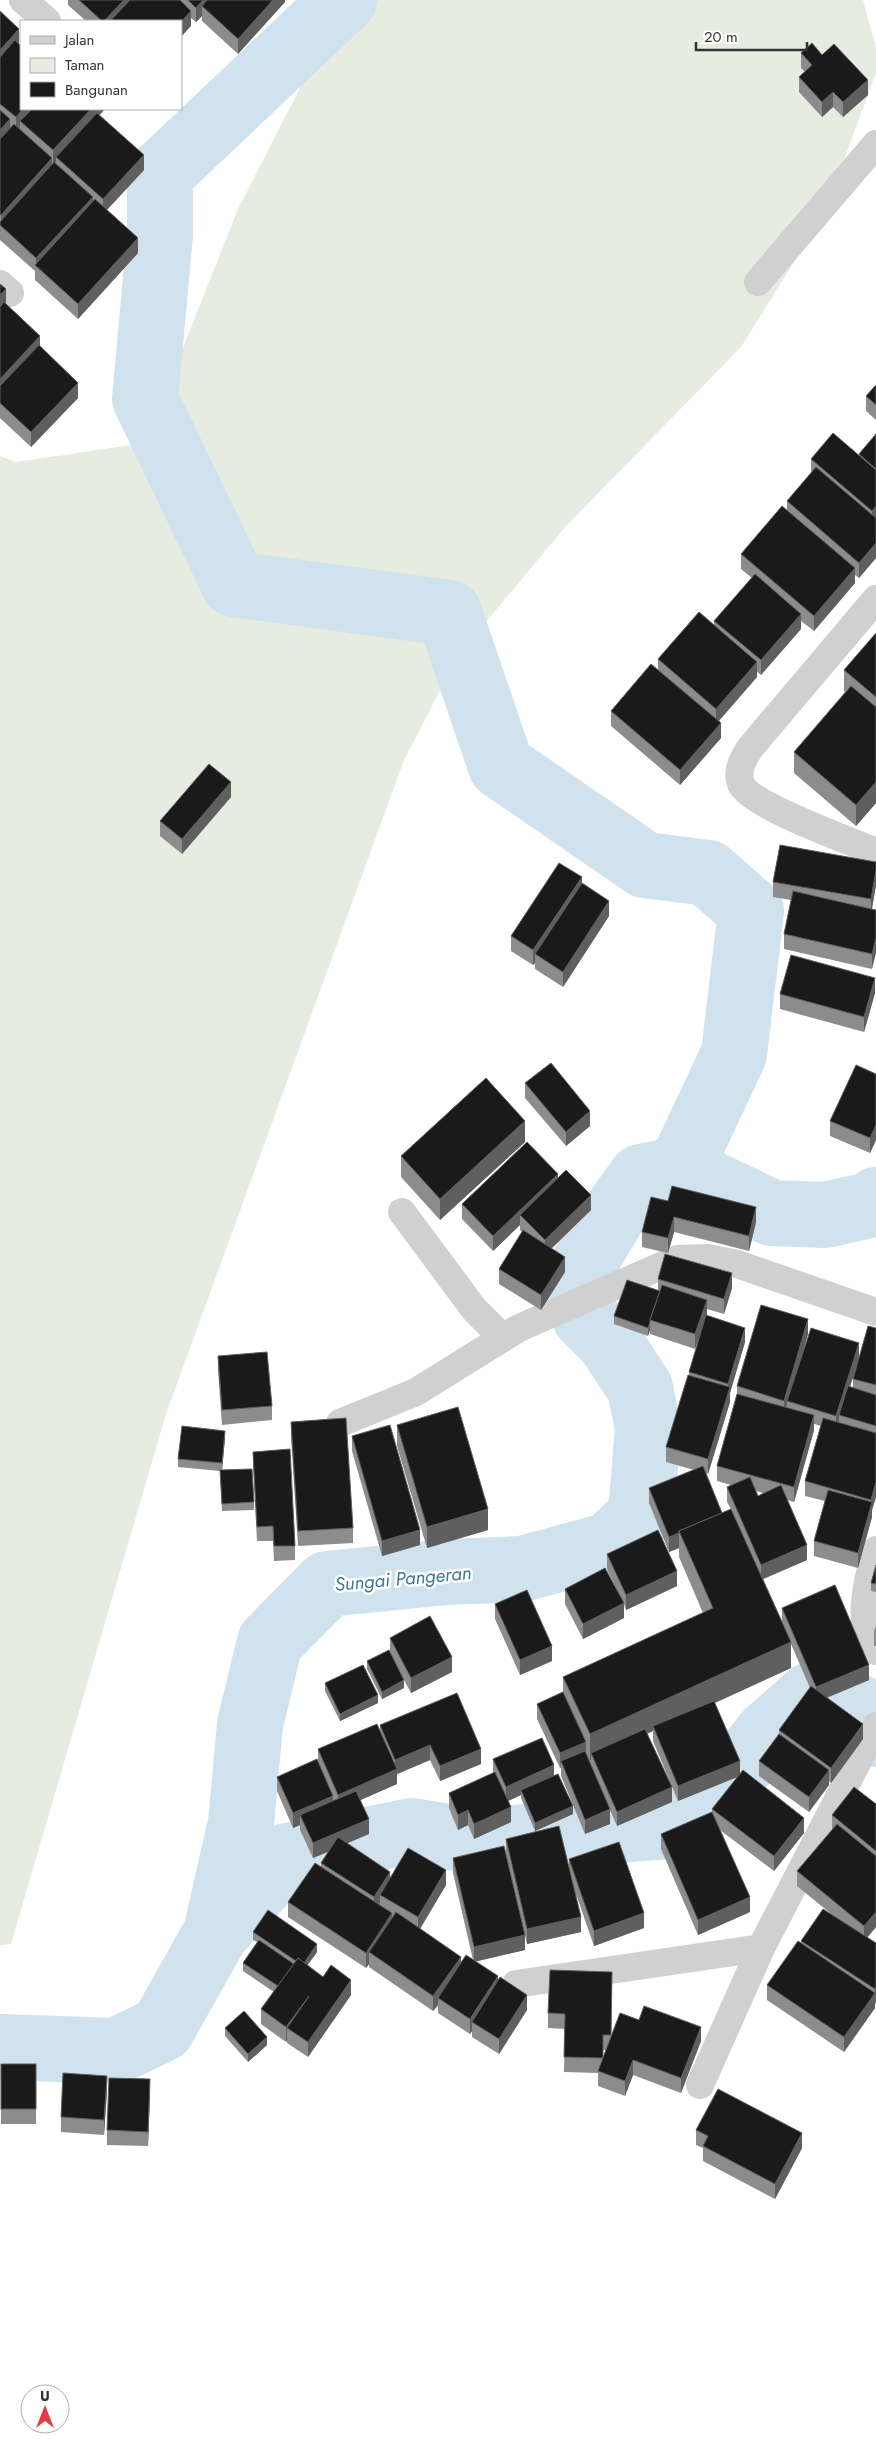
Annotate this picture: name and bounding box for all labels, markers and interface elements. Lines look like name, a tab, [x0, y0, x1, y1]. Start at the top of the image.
legend	[20, 20, 182, 110]
scale bar	[696, 20, 807, 52]
text: 20 m	[704, 26, 738, 48]
text: Jalan	[63, 29, 94, 51]
text: Taman	[65, 54, 104, 76]
text: Bangunan	[65, 79, 128, 101]
water label: Sungai Pangeran	[334, 1559, 473, 1598]
north arrow	[20, 2384, 70, 2434]
text: U	[40, 2386, 50, 2406]

